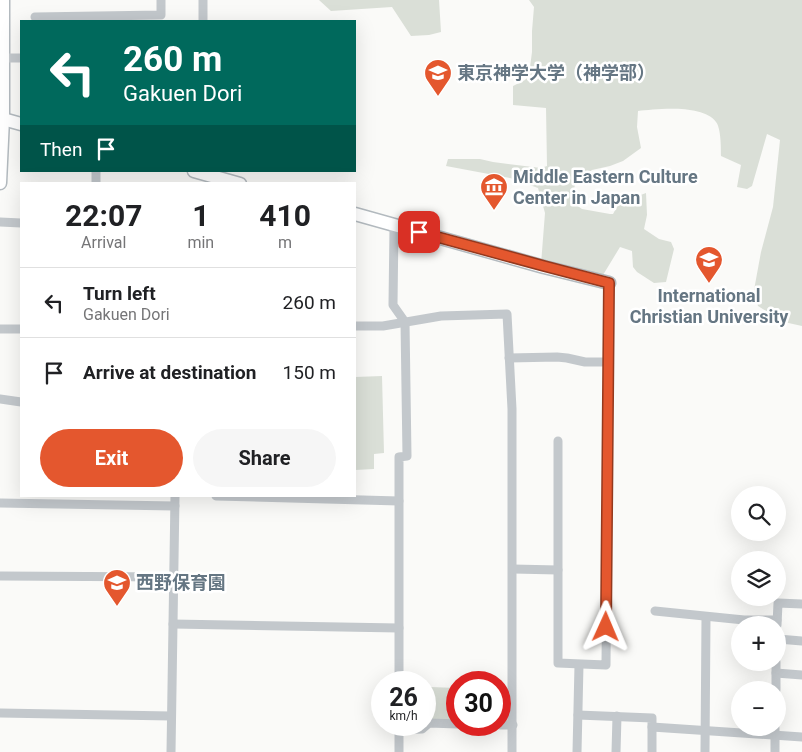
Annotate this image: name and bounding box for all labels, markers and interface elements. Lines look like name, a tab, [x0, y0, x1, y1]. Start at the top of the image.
text: 260 m	[123, 39, 222, 80]
icon: left	[40, 40, 105, 105]
school or university icon: 東京神学大学（神学部）	[423, 58, 453, 97]
place label: 東京神学大学（神学部）	[457, 62, 655, 83]
text: Gakuen Dori	[123, 81, 242, 106]
icon: arrive	[92, 135, 120, 163]
text: Then	[40, 138, 82, 161]
place label: Middle Eastern Culture Center in Japan	[513, 166, 698, 208]
museum icon: Middle Eastern Culture Center in Japan	[479, 172, 509, 211]
text: 22:07	[65, 198, 142, 233]
text: 1	[192, 198, 209, 233]
text: 410	[259, 198, 311, 233]
pin	[398, 211, 440, 253]
icon: arrive	[405, 218, 433, 246]
text: Arrival	[81, 233, 126, 252]
text: min	[187, 233, 214, 252]
text: m	[278, 233, 292, 252]
school or university icon: International Christian University	[694, 245, 724, 284]
text: Turn left	[83, 282, 156, 305]
place label: International Christian University	[630, 285, 789, 327]
icon: left	[40, 289, 68, 317]
text: 260 m	[283, 291, 336, 314]
text: Gakuen Dori	[83, 305, 170, 324]
icon: arrive	[40, 359, 68, 387]
text: Arrive at destination	[83, 361, 256, 384]
text: 150 m	[283, 361, 336, 384]
button: Exit	[40, 429, 183, 487]
button: Share	[193, 429, 336, 487]
map controls	[731, 486, 786, 736]
button: search	[731, 486, 786, 541]
button: layers	[731, 551, 786, 606]
school or university icon: 西野保育園	[102, 568, 132, 607]
place label: 西野保育園	[136, 572, 226, 593]
position arrow	[579, 600, 631, 652]
button: +	[731, 616, 786, 671]
speed limit sign: 30	[446, 671, 511, 736]
button: −	[731, 681, 786, 736]
text: 26	[389, 683, 418, 712]
text: km/h	[389, 709, 418, 723]

